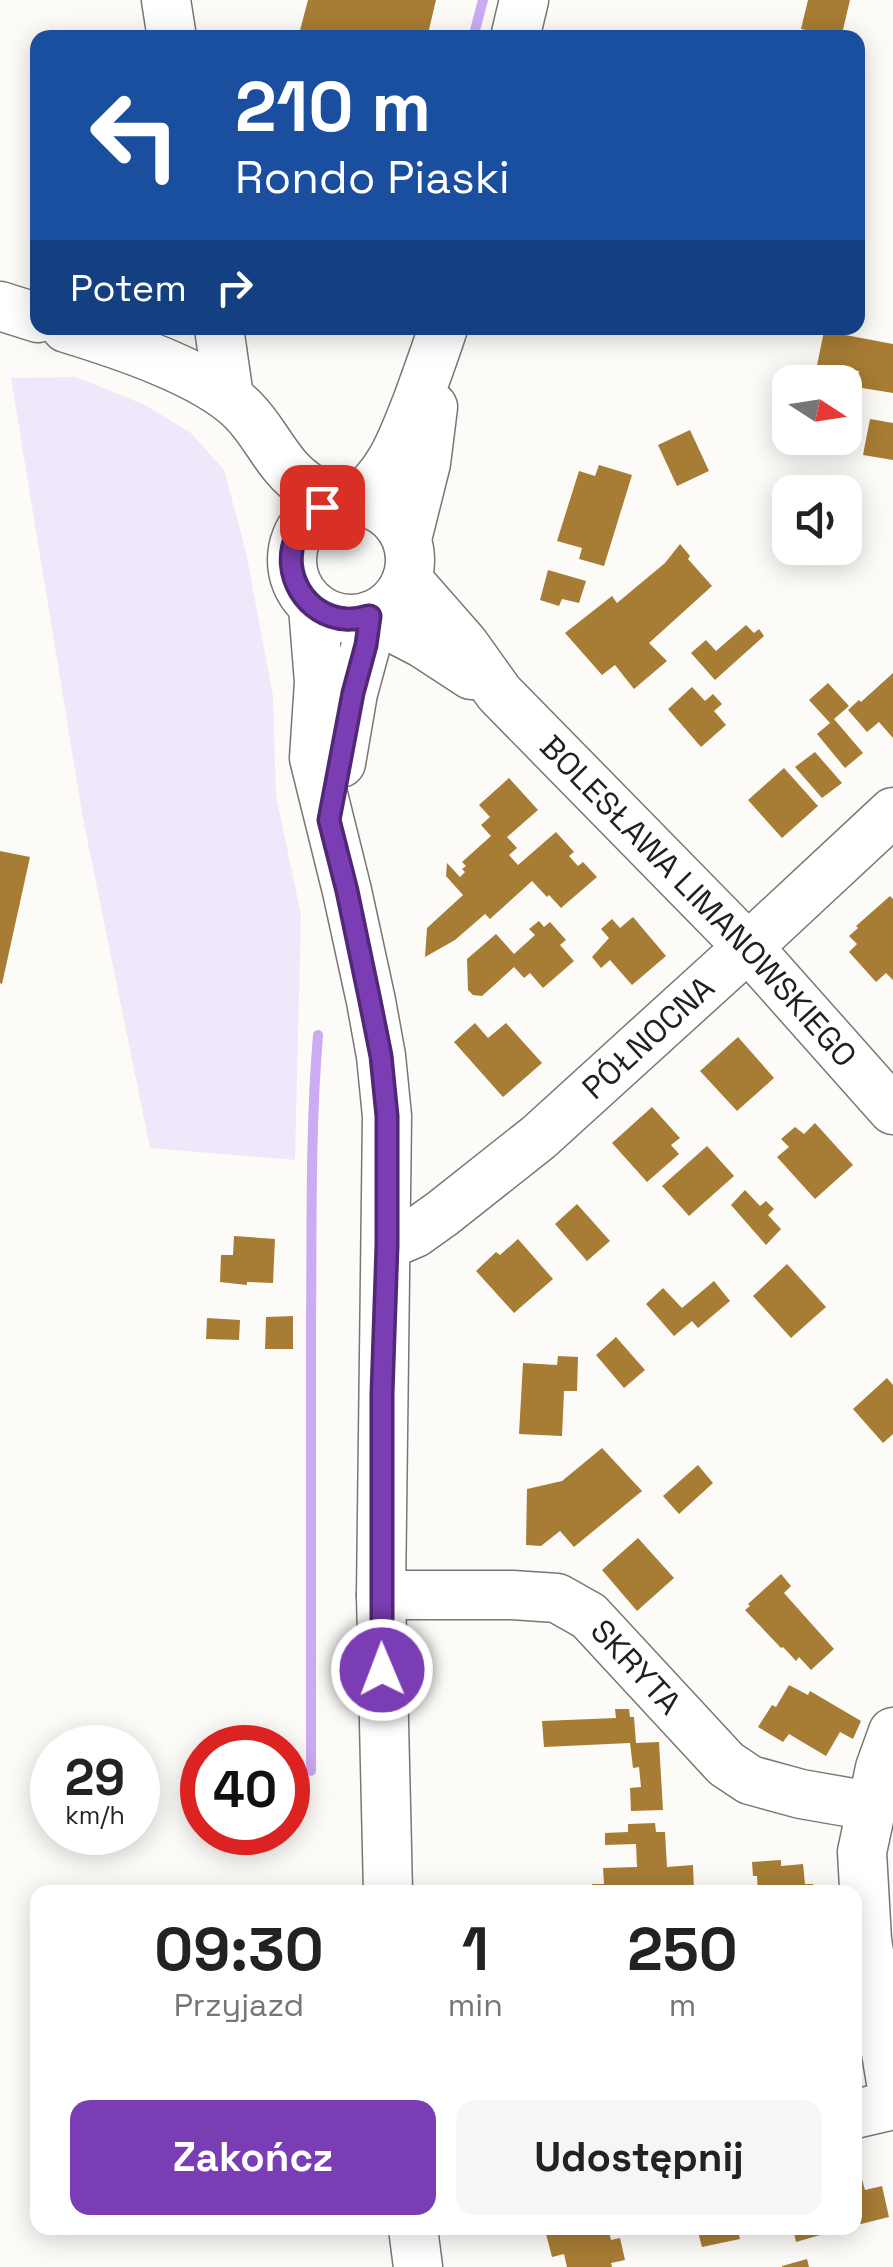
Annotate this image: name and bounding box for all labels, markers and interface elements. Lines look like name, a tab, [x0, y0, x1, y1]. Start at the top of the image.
text: 210 m	[235, 62, 431, 151]
icon: left	[70, 70, 200, 200]
text: Rondo Piaski	[235, 149, 510, 206]
icon: right	[207, 260, 262, 315]
text: Potem	[70, 264, 187, 312]
north arrow	[772, 365, 862, 455]
map controls	[772, 365, 862, 565]
pin	[280, 465, 365, 550]
button: sound	[772, 475, 862, 565]
icon: arrive	[295, 480, 350, 535]
street label: BOLESŁAWA LIMANOWSKIEGO	[532, 727, 865, 1075]
street label: PÓŁNOCNA	[574, 968, 723, 1108]
street label: SKRYTA	[582, 1611, 690, 1723]
position arrow	[330, 1618, 434, 1722]
speed limit sign: 40	[180, 1725, 310, 1855]
text: 29	[65, 1746, 125, 1810]
text: km/h	[65, 1799, 125, 1831]
text: 09:30	[154, 1911, 324, 1988]
text: 1	[462, 1911, 489, 1988]
text: 250	[627, 1911, 738, 1988]
text: Przyjazd	[174, 1985, 304, 2025]
text: min	[448, 1985, 503, 2025]
text: m	[669, 1985, 696, 2025]
button: Zakończ	[70, 2100, 436, 2215]
button: Udostępnij	[456, 2100, 822, 2215]

